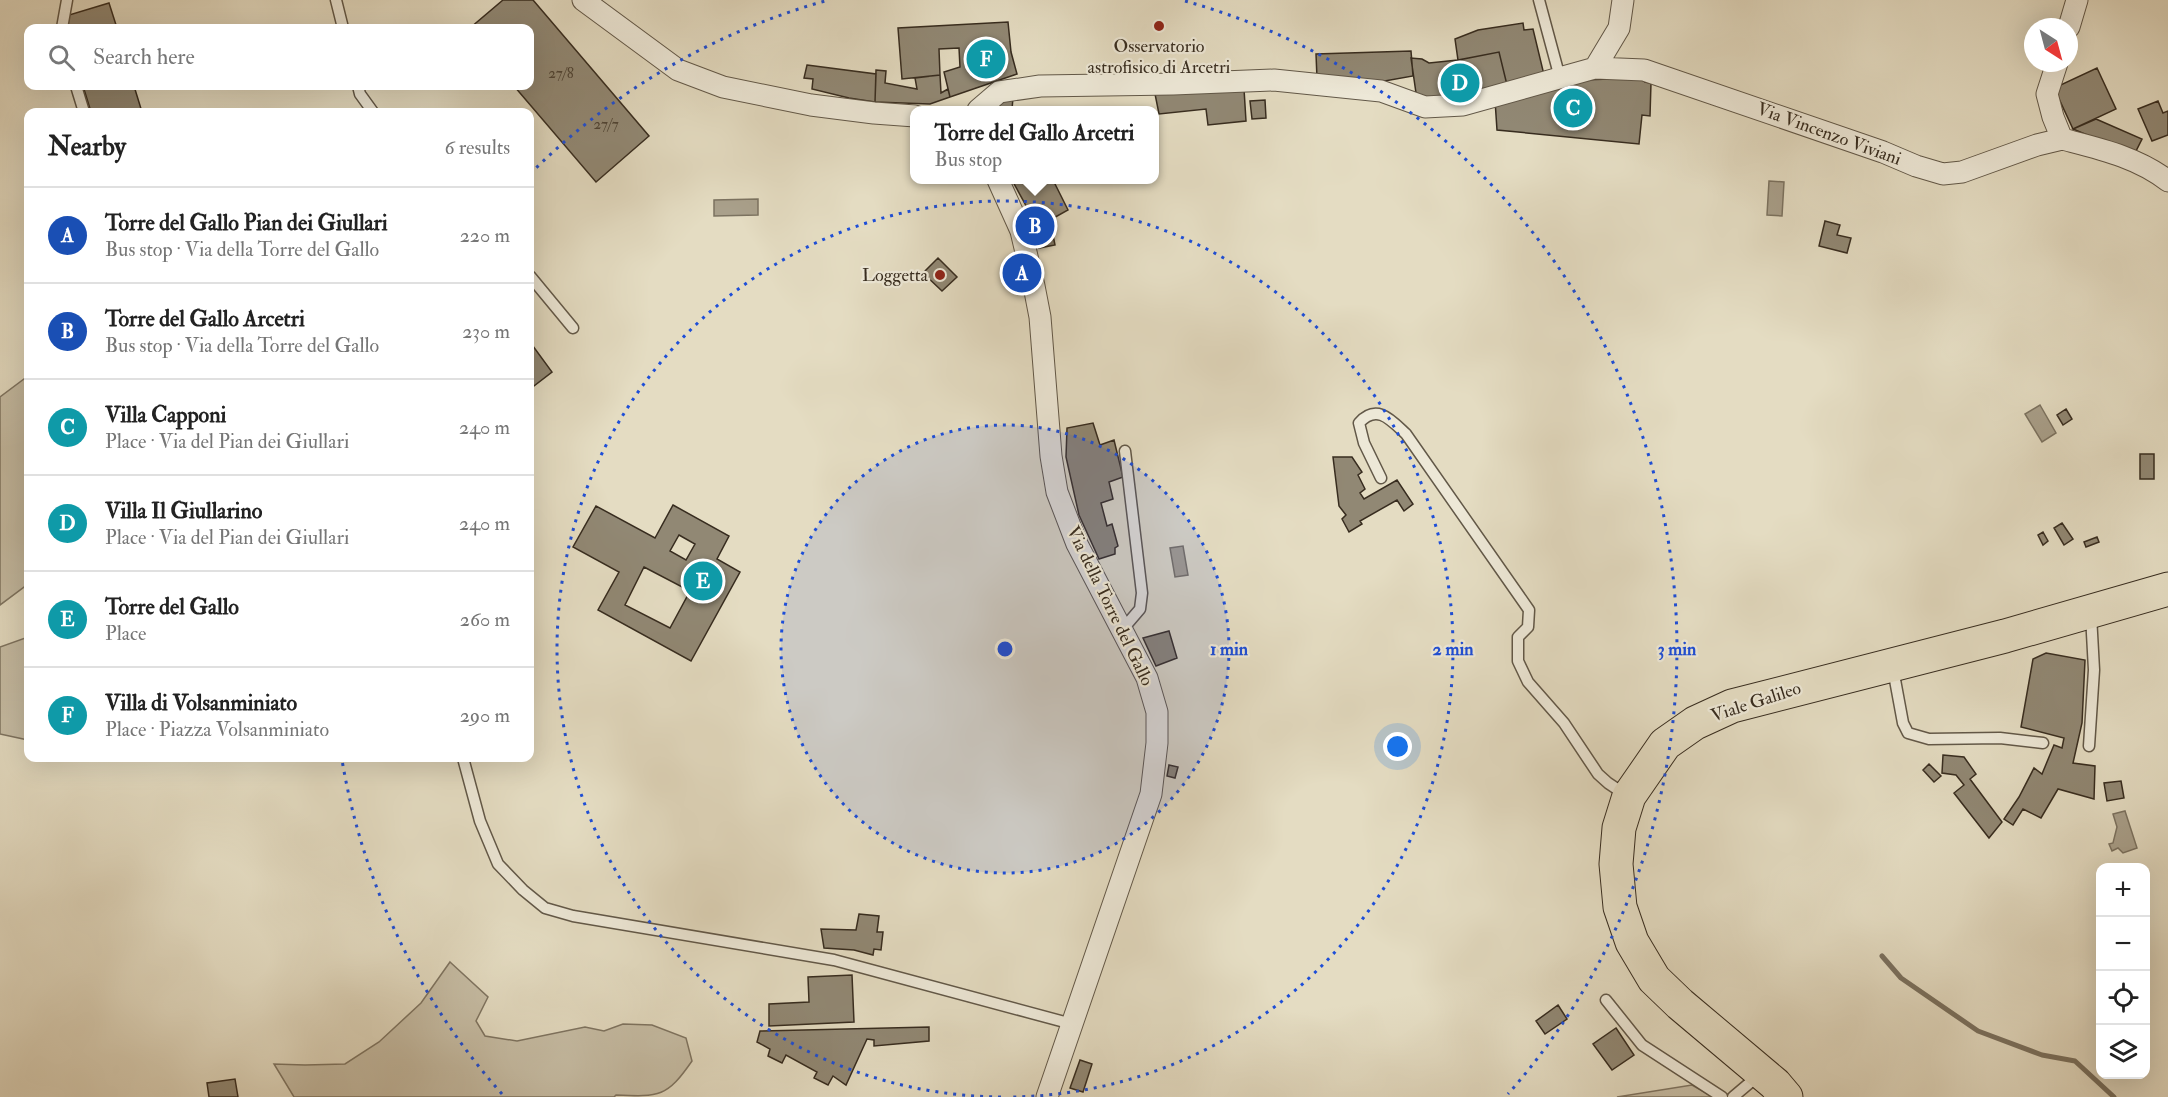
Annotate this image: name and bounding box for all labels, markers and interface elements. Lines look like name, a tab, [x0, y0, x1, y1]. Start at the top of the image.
north arrow	[2024, 18, 2078, 72]
marker: Osservatorio astrofisico di Arcetri	[1152, 19, 1166, 33]
search box	[24, 24, 534, 90]
place label: Osservatorio astrofisico di Arcetri	[1088, 35, 1231, 79]
pin: F	[966, 36, 1006, 82]
icon: search	[45, 41, 78, 74]
text: Search here	[93, 43, 195, 71]
pin: D	[1440, 60, 1480, 106]
house number: 27/8	[548, 64, 574, 83]
pin: C	[1554, 86, 1592, 130]
street label: Via Vincenzo Viviani	[1754, 97, 1905, 171]
popup	[910, 106, 1159, 184]
house number: 27/7	[593, 115, 619, 134]
text: Torre del Gallo Arcetri	[935, 119, 1134, 147]
text: Nearby	[48, 131, 126, 163]
text: 6 results	[444, 135, 510, 160]
text: Bus stop	[935, 147, 1002, 172]
pin: B	[1016, 204, 1054, 248]
text: Torre del Gallo Pian dei Giullari	[105, 209, 388, 237]
text: A	[61, 223, 74, 248]
text: 220 m	[460, 223, 510, 248]
text: Bus stop · Via della Torre del Gallo	[105, 237, 379, 262]
pin: A	[1002, 250, 1042, 296]
place label: Loggetta	[862, 264, 929, 287]
marker: Loggetta	[933, 268, 947, 282]
text: Torre del Gallo Arcetri	[105, 305, 305, 333]
text: B	[61, 319, 74, 344]
text: 230 m	[462, 319, 510, 344]
text: Bus stop · Via della Torre del Gallo	[105, 333, 379, 358]
text: Villa Capponi	[105, 401, 226, 429]
text: C	[60, 415, 75, 440]
text: 240 m	[459, 415, 510, 440]
text: Place · Via del Pian dei Giullari	[105, 429, 349, 454]
text: Villa Il Giullarino	[105, 497, 262, 525]
text: D	[59, 511, 76, 536]
text: 240 m	[459, 511, 510, 536]
street label: Via della Torre del Gallo	[1061, 522, 1159, 690]
text: Place · Via del Pian dei Giullari	[105, 525, 349, 550]
pin: E	[684, 558, 722, 604]
text: Torre del Gallo	[105, 593, 239, 621]
text: E	[60, 607, 75, 632]
text: 260 m	[460, 607, 510, 632]
text: Place	[105, 621, 146, 646]
text: 1 min	[1210, 638, 1249, 661]
text: 2 min	[1433, 638, 1474, 661]
text: 3 min	[1658, 638, 1697, 661]
centre of rings	[995, 639, 1015, 659]
street label: Viale Galileo	[1708, 677, 1804, 727]
text: Villa di Volsanminiato	[105, 689, 297, 717]
text: F	[61, 703, 74, 728]
text: 290 m	[460, 703, 510, 728]
text: Place · Piazza Volsanminiato	[105, 717, 329, 742]
your location	[1383, 732, 1412, 761]
map controls	[2096, 863, 2150, 1079]
button: +	[2096, 863, 2150, 917]
button: −	[2096, 917, 2150, 971]
button: locate	[2096, 971, 2150, 1025]
button: layers	[2096, 1025, 2150, 1079]

